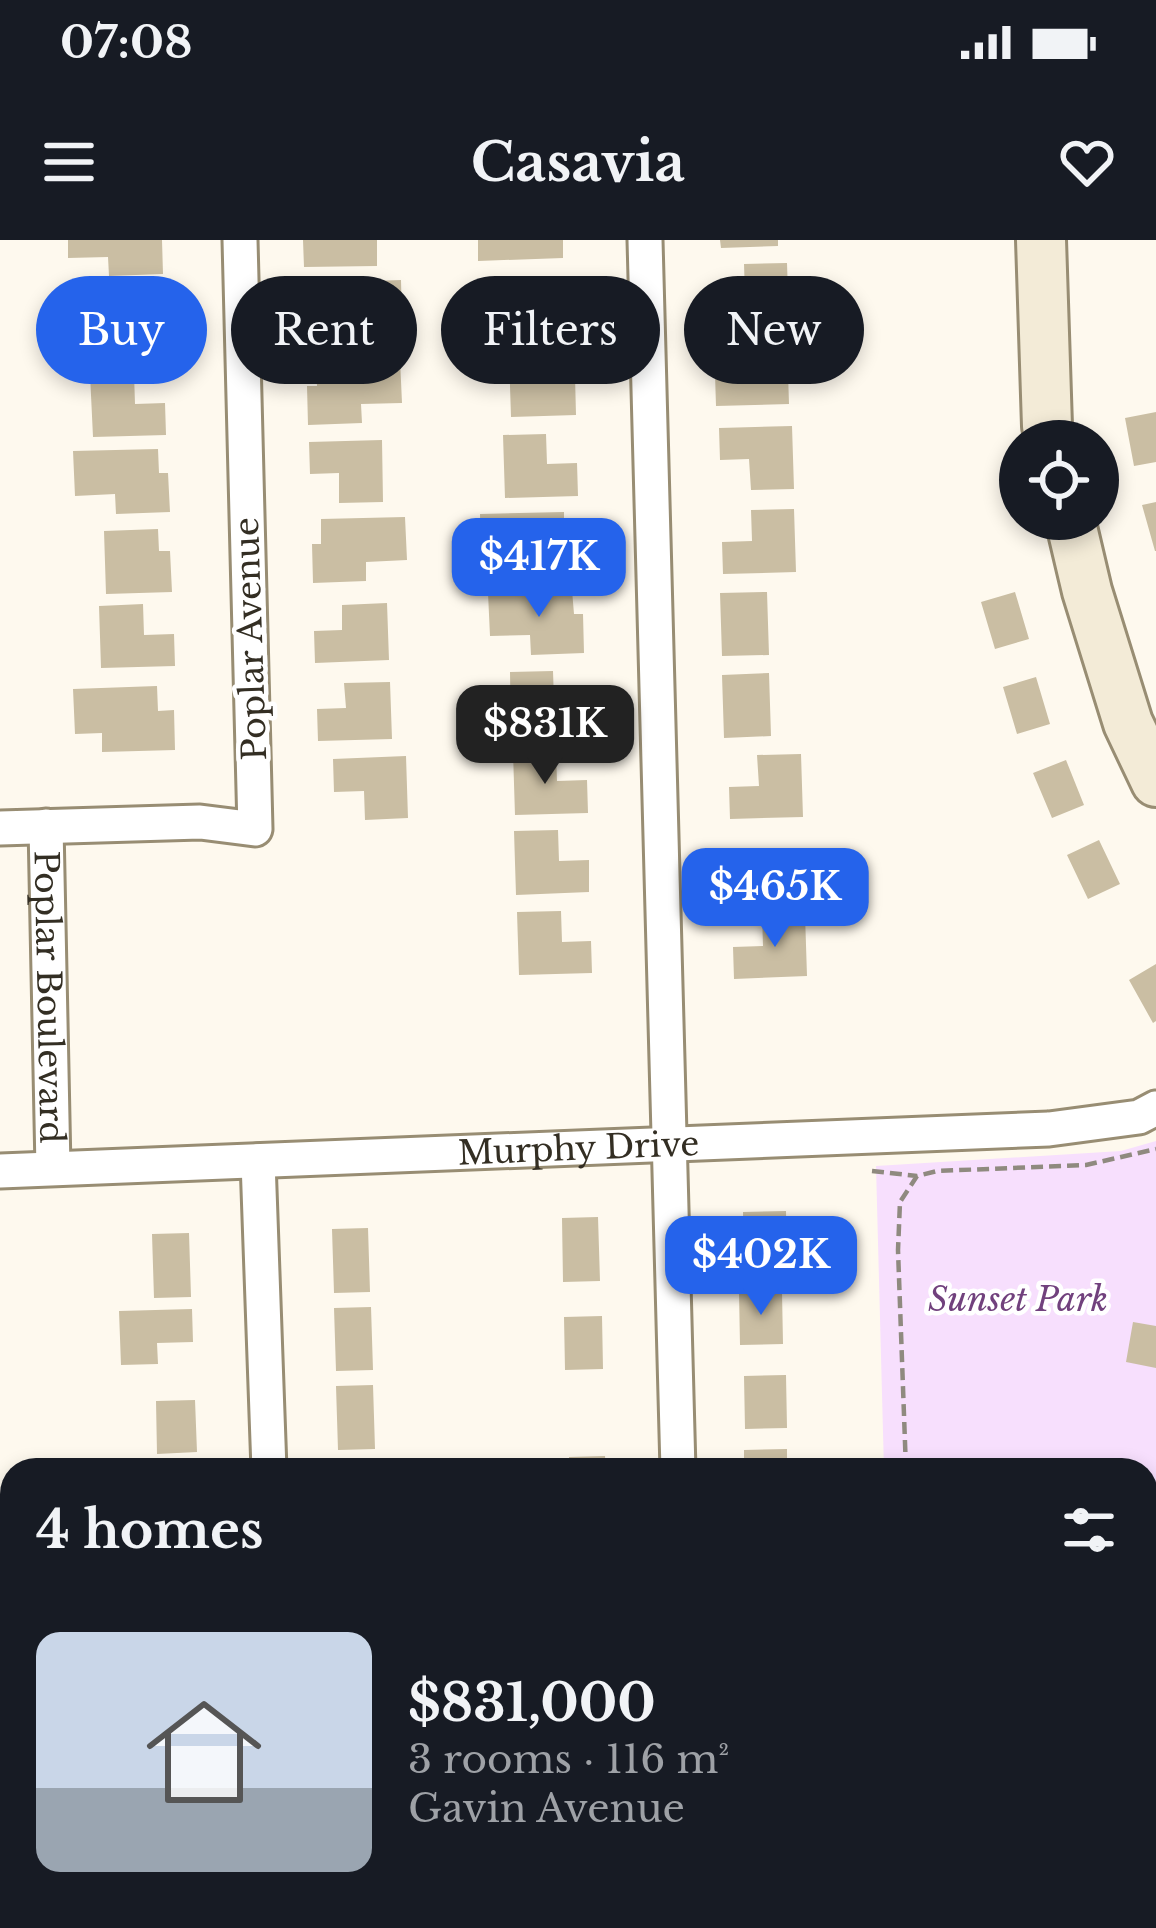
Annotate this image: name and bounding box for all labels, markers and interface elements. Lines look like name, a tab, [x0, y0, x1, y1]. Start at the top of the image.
text: 07:08	[60, 14, 193, 70]
icon: menu	[36, 129, 102, 195]
text: Casavia	[471, 129, 685, 196]
icon: heart	[1054, 129, 1120, 195]
chip: Buy	[36, 276, 207, 384]
chip: Rent	[231, 276, 417, 384]
chip: Filters	[441, 276, 660, 384]
chip: New	[684, 276, 864, 384]
map controls	[999, 420, 1119, 540]
button: locate	[999, 420, 1119, 540]
street label: Poplar Avenue	[226, 517, 275, 761]
pin: $417K	[455, 518, 623, 620]
text: $417K	[479, 532, 599, 581]
pin: $831K	[461, 685, 629, 787]
text: $831K	[483, 699, 607, 748]
pin: $465K	[691, 848, 859, 950]
street label: Poplar Boulevard	[26, 850, 72, 1144]
text: $465K	[709, 862, 841, 911]
street label: Murphy Drive	[457, 1123, 700, 1174]
pin: $402K	[677, 1216, 845, 1318]
text: $402K	[692, 1230, 830, 1279]
park label: Sunset Park	[928, 1279, 1108, 1320]
icon: filters	[1056, 1497, 1122, 1563]
text: 4 homes	[36, 1499, 264, 1562]
text: $831,000	[408, 1672, 656, 1735]
icon: home	[132, 1680, 276, 1824]
text: 3 rooms · 116 m²	[408, 1735, 729, 1784]
text: Gavin Avenue	[408, 1784, 685, 1833]

